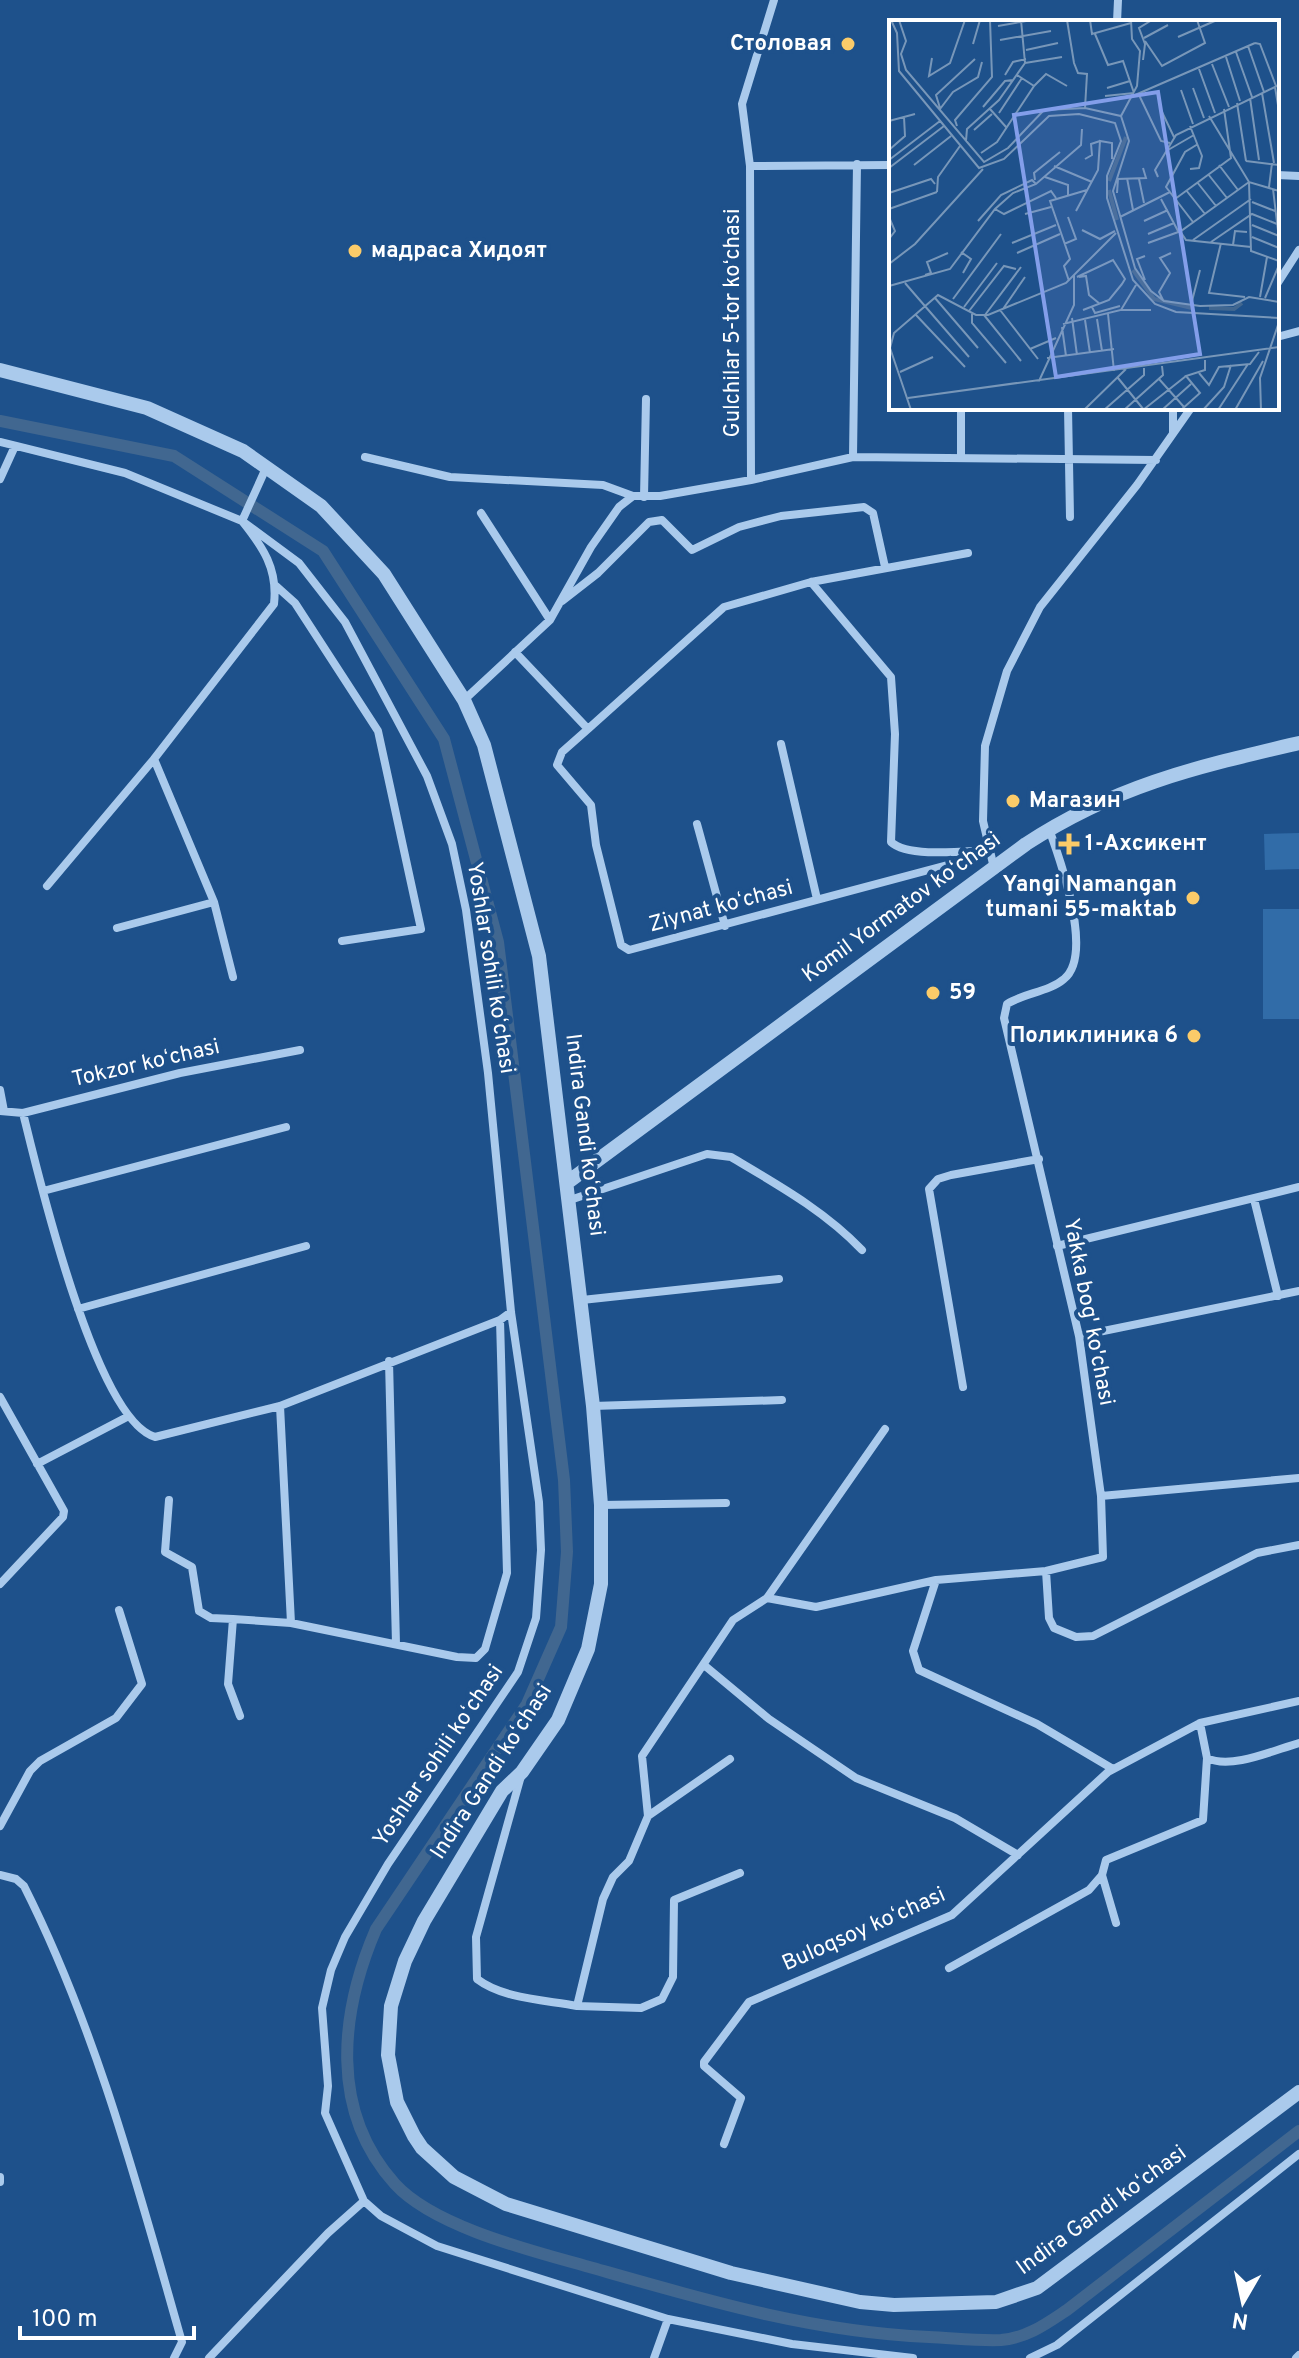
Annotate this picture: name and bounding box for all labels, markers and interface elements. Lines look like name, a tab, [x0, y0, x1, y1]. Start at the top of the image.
inset map	[889, 20, 1279, 410]
place label: Столовая	[730, 31, 832, 58]
marker: Столовая	[839, 35, 857, 53]
street label: Gulchilar 5-tor koʻchasi	[720, 209, 747, 437]
place label: мадраса Хидоят	[371, 238, 547, 265]
marker: мадраса Хидоят	[346, 242, 364, 260]
place label: Магазин	[1029, 788, 1121, 815]
marker: Магазин	[1004, 792, 1022, 810]
street label: Komil Yormatov koʻchasi	[797, 827, 1007, 989]
place label: 1-Ахсикент	[1085, 831, 1207, 858]
marker: 1-Ахсикент	[1060, 835, 1078, 853]
street label: Yoshlar sohili koʻchasi	[460, 860, 520, 1076]
place label: Yangi Namangan tumani 55-maktab	[986, 872, 1177, 924]
street label: Ziynat koʻchasi	[646, 875, 796, 939]
marker: Yangi Namangan tumani 55-maktab	[1184, 889, 1202, 907]
place label: 59	[949, 980, 976, 1007]
marker: 59	[924, 984, 942, 1002]
place label: Поликлиника 6	[1010, 1023, 1178, 1050]
marker: Поликлиника 6	[1185, 1027, 1203, 1045]
street label: Indira Gandi koʻchasi	[558, 1032, 610, 1238]
street label: Tokzor koʻchasi	[70, 1034, 222, 1094]
street label: Yakka bog' ko'chasi	[1057, 1216, 1119, 1408]
street label: Yoshlar sohili koʻchasi	[368, 1660, 510, 1852]
street label: Indira Gandi koʻchasi	[425, 1679, 559, 1865]
street label: Buloqsoy koʻchasi	[778, 1882, 950, 1978]
street label: Indira Gandi koʻchasi	[1012, 2140, 1192, 2282]
north arrow	[1203, 2262, 1283, 2342]
scale bar	[20, 2290, 194, 2340]
text: 100 m	[32, 2305, 98, 2335]
text: N	[1230, 2305, 1250, 2334]

